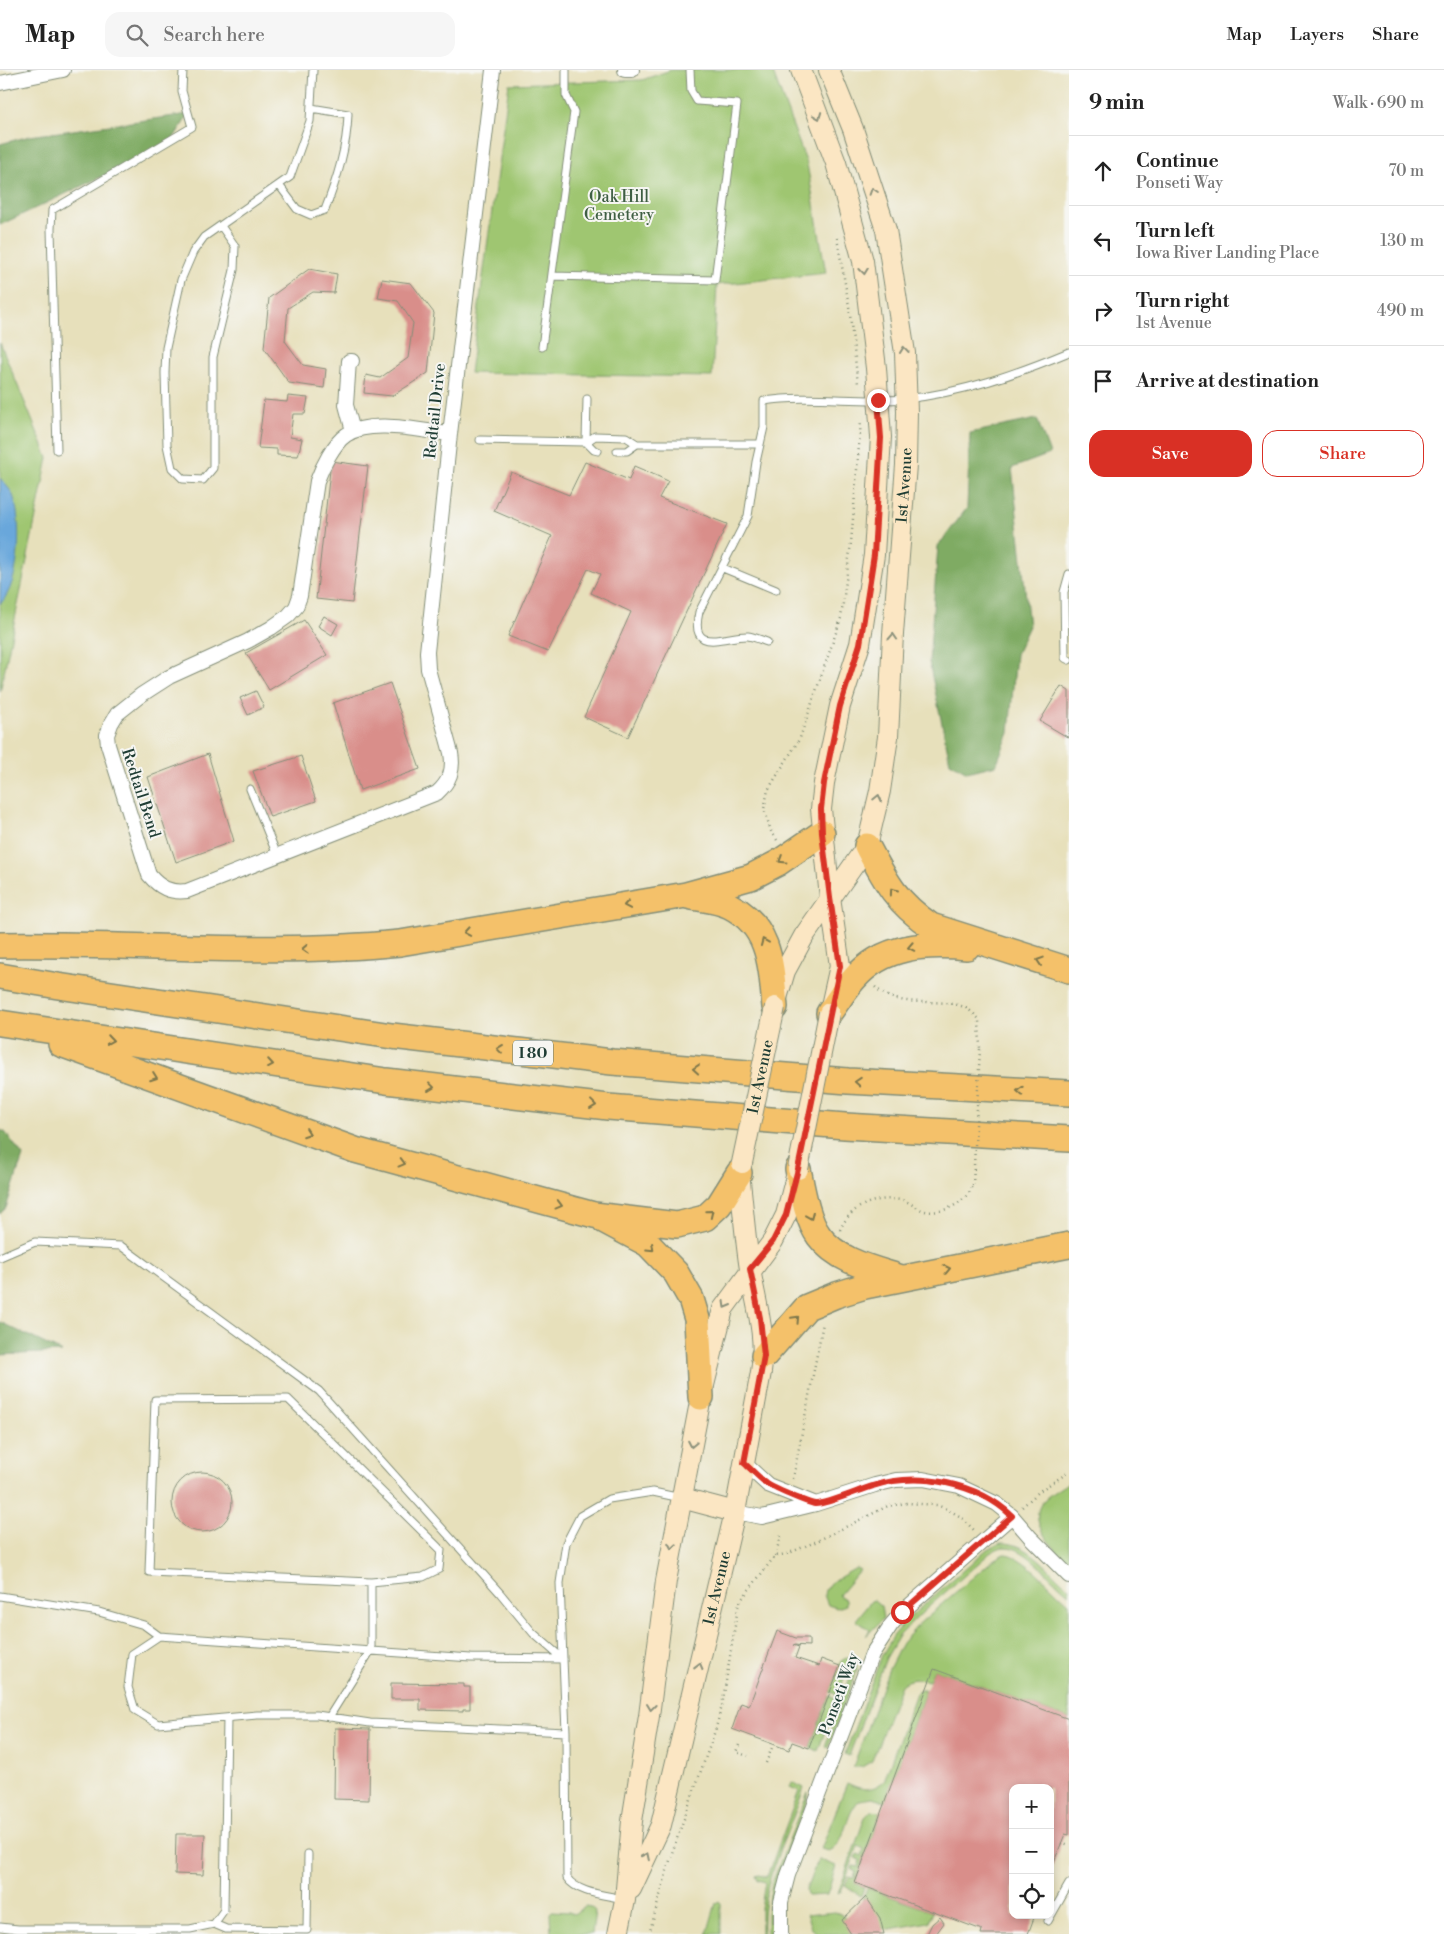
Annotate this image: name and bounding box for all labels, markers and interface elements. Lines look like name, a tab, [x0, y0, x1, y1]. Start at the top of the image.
search box	[105, 12, 455, 57]
text: Map	[25, 20, 75, 50]
icon: search	[123, 21, 151, 49]
text: Search here	[163, 23, 265, 47]
text: Map	[1227, 23, 1262, 46]
text: Layers	[1290, 23, 1344, 46]
text: Share	[1372, 23, 1419, 46]
text: 9 min	[1089, 90, 1144, 116]
text: Walk · 690 m	[1333, 93, 1424, 113]
one-way arrow	[812, 111, 822, 119]
text: Continue	[1136, 149, 1219, 173]
icon: ahead	[1089, 157, 1117, 185]
text: 70 m	[1388, 161, 1424, 181]
text: Ponseti Way	[1136, 173, 1223, 193]
park label: Oak Hill Cemetery	[584, 187, 654, 225]
one-way arrow	[869, 187, 879, 196]
text: Turn left	[1136, 219, 1215, 243]
icon: left	[1089, 227, 1117, 255]
text: 130 m	[1380, 231, 1424, 251]
text: Iowa River Landing Place	[1136, 243, 1319, 263]
one-way arrow	[858, 267, 869, 275]
text: Turn right	[1136, 289, 1229, 313]
icon: right	[1089, 297, 1117, 325]
text: 490 m	[1377, 301, 1424, 321]
text: 1st Avenue	[1136, 313, 1212, 333]
one-way arrow	[899, 346, 910, 354]
street label: Redtail Drive	[420, 362, 450, 460]
icon: arrive	[1089, 367, 1117, 395]
text: Arrive at destination	[1136, 369, 1319, 393]
route end	[867, 389, 890, 412]
button: Save	[1089, 430, 1252, 477]
button: Share	[1262, 430, 1424, 477]
street label: 1st Avenue	[892, 447, 916, 524]
one-way arrow	[887, 632, 898, 640]
street label: Redtail Bend	[117, 745, 165, 841]
one-way arrow	[872, 794, 883, 803]
one-way arrow	[778, 854, 787, 863]
one-way arrow	[890, 887, 899, 897]
one-way arrow	[622, 900, 631, 910]
one-way arrow	[462, 927, 471, 937]
one-way arrow	[759, 938, 770, 947]
one-way arrow	[907, 942, 915, 952]
one-way arrow	[301, 944, 309, 954]
one-way arrow	[1037, 956, 1045, 966]
one-way arrow	[106, 1034, 114, 1045]
street label: 1st Avenue	[743, 1038, 778, 1116]
road number: I 80	[513, 1040, 553, 1066]
one-way arrow	[495, 1044, 503, 1055]
one-way arrow	[267, 1058, 275, 1069]
one-way arrow	[692, 1064, 700, 1075]
one-way arrow	[149, 1071, 158, 1081]
one-way arrow	[854, 1076, 862, 1087]
one-way arrow	[428, 1081, 436, 1092]
one-way arrow	[1016, 1085, 1024, 1096]
one-way arrow	[589, 1099, 597, 1110]
one-way arrow	[302, 1127, 311, 1137]
one-way arrow	[397, 1157, 406, 1168]
one-way arrow	[554, 1200, 562, 1210]
one-way arrow	[704, 1210, 713, 1219]
one-way arrow	[804, 1211, 815, 1220]
one-way arrow	[645, 1243, 654, 1252]
one-way arrow	[943, 1264, 952, 1275]
one-way arrow	[722, 1300, 732, 1309]
one-way arrow	[790, 1316, 799, 1325]
one-way arrow	[687, 1440, 698, 1449]
one-way arrow	[667, 1542, 678, 1550]
street label: 1st Avenue	[699, 1549, 735, 1627]
route start	[891, 1601, 914, 1624]
street label: Ponseti Way	[815, 1650, 863, 1738]
one-way arrow	[694, 1663, 704, 1671]
one-way arrow	[646, 1703, 657, 1711]
map controls	[1009, 1784, 1054, 1919]
button: +	[1009, 1784, 1054, 1829]
button: −	[1009, 1829, 1054, 1874]
one-way arrow	[640, 1852, 651, 1861]
button: locate	[1009, 1874, 1054, 1919]

